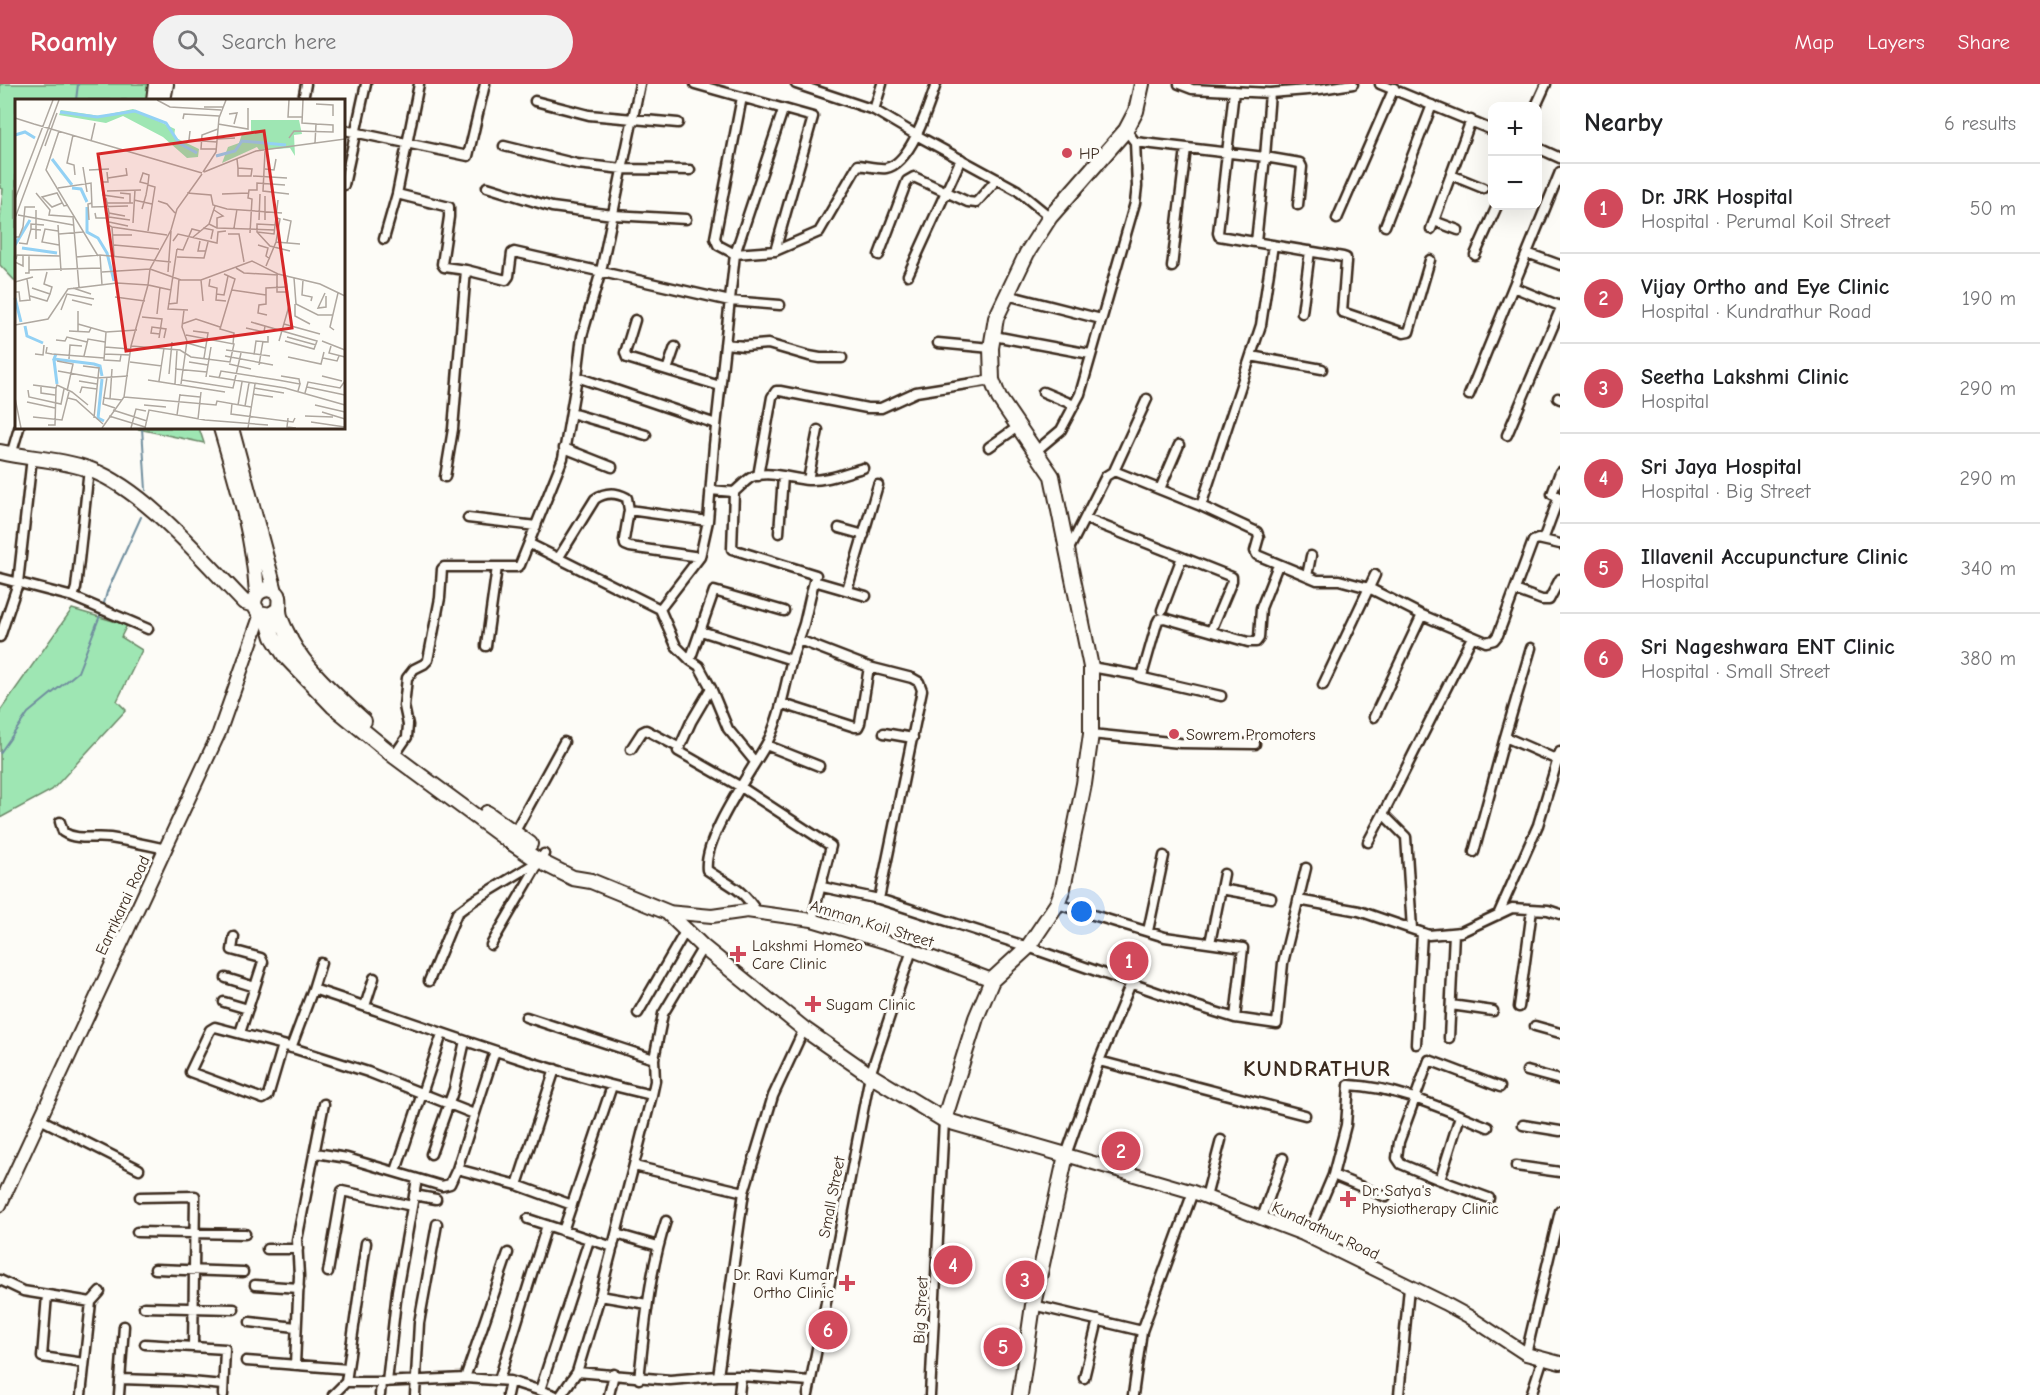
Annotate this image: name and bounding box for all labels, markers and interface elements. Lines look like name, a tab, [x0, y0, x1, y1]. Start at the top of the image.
search box	[153, 15, 573, 69]
text: Roamly	[30, 26, 117, 58]
icon: search	[174, 26, 207, 59]
text: Search here	[222, 29, 336, 55]
text: Map	[1795, 30, 1834, 54]
text: Layers	[1867, 30, 1925, 54]
text: Share	[1958, 30, 2010, 54]
inset map	[15, 99, 345, 429]
map controls	[1488, 102, 1542, 210]
button: +	[1488, 102, 1542, 156]
text: Nearby	[1584, 108, 1663, 138]
text: 6 results	[1944, 112, 2016, 135]
place label: HP	[1079, 145, 1100, 163]
marker: HP	[1060, 146, 1074, 160]
button: −	[1488, 156, 1542, 210]
text: Dr. JRK Hospital	[1641, 184, 1793, 210]
text: 1	[1600, 197, 1607, 220]
text: 50 m	[1970, 197, 2016, 220]
text: Hospital · Perumal Koil Street	[1641, 210, 1890, 233]
text: Vijay Ortho and Eye Clinic	[1641, 274, 1889, 300]
text: 2	[1599, 287, 1608, 310]
text: 190 m	[1962, 287, 2016, 310]
text: Hospital · Kundrathur Road	[1641, 300, 1872, 323]
text: Seetha Lakshmi Clinic	[1641, 364, 1849, 390]
text: 3	[1599, 377, 1608, 400]
text: 290 m	[1960, 377, 2016, 400]
text: Hospital	[1641, 390, 1709, 413]
text: Sri Jaya Hospital	[1641, 454, 1802, 480]
text: 4	[1599, 467, 1608, 490]
text: 290 m	[1960, 467, 2016, 490]
text: Hospital · Big Street	[1641, 480, 1810, 503]
text: Illavenil Accupuncture Clinic	[1641, 544, 1908, 570]
text: 5	[1598, 557, 1609, 580]
text: 340 m	[1961, 557, 2016, 580]
text: Hospital	[1641, 570, 1709, 593]
text: Sri Nageshwara ENT Clinic	[1641, 634, 1895, 660]
text: 6	[1598, 647, 1609, 670]
text: 380 m	[1960, 647, 2016, 670]
text: Hospital · Small Street	[1641, 660, 1830, 683]
place label: Sowrem Promoters	[1186, 726, 1316, 744]
marker: Sowrem Promoters	[1167, 727, 1181, 741]
street label: Earrikarai Road	[92, 853, 154, 958]
street label: Amman Koil Street	[808, 897, 936, 951]
your location	[1067, 897, 1096, 926]
place label: Lakshmi Homeo Care Clinic	[752, 937, 863, 973]
pin: 1	[1110, 938, 1148, 984]
marker: Lakshmi Homeo Care Clinic	[729, 945, 747, 963]
marker: Sugam Clinic	[804, 995, 822, 1013]
place label: Sugam Clinic	[826, 996, 916, 1014]
district label: KUNDRATHUR	[1243, 1056, 1391, 1082]
pin: 2	[1102, 1128, 1140, 1174]
street label: Small Street	[815, 1154, 849, 1240]
place label: Dr. Satya's Physiotherapy Clinic	[1362, 1182, 1499, 1218]
marker: Dr. Satya's Physiotherapy Clinic	[1339, 1190, 1357, 1208]
street label: Kundrathur Road	[1269, 1198, 1382, 1264]
pin: 4	[934, 1242, 972, 1288]
pin: 3	[1006, 1258, 1044, 1302]
place label: Dr. Ravi Kumar Ortho Clinic	[733, 1266, 835, 1302]
marker: Dr. Ravi Kumar Ortho Clinic	[838, 1274, 856, 1292]
street label: Big Street	[910, 1275, 932, 1344]
pin: 6	[808, 1308, 848, 1352]
pin: 5	[984, 1324, 1022, 1370]

